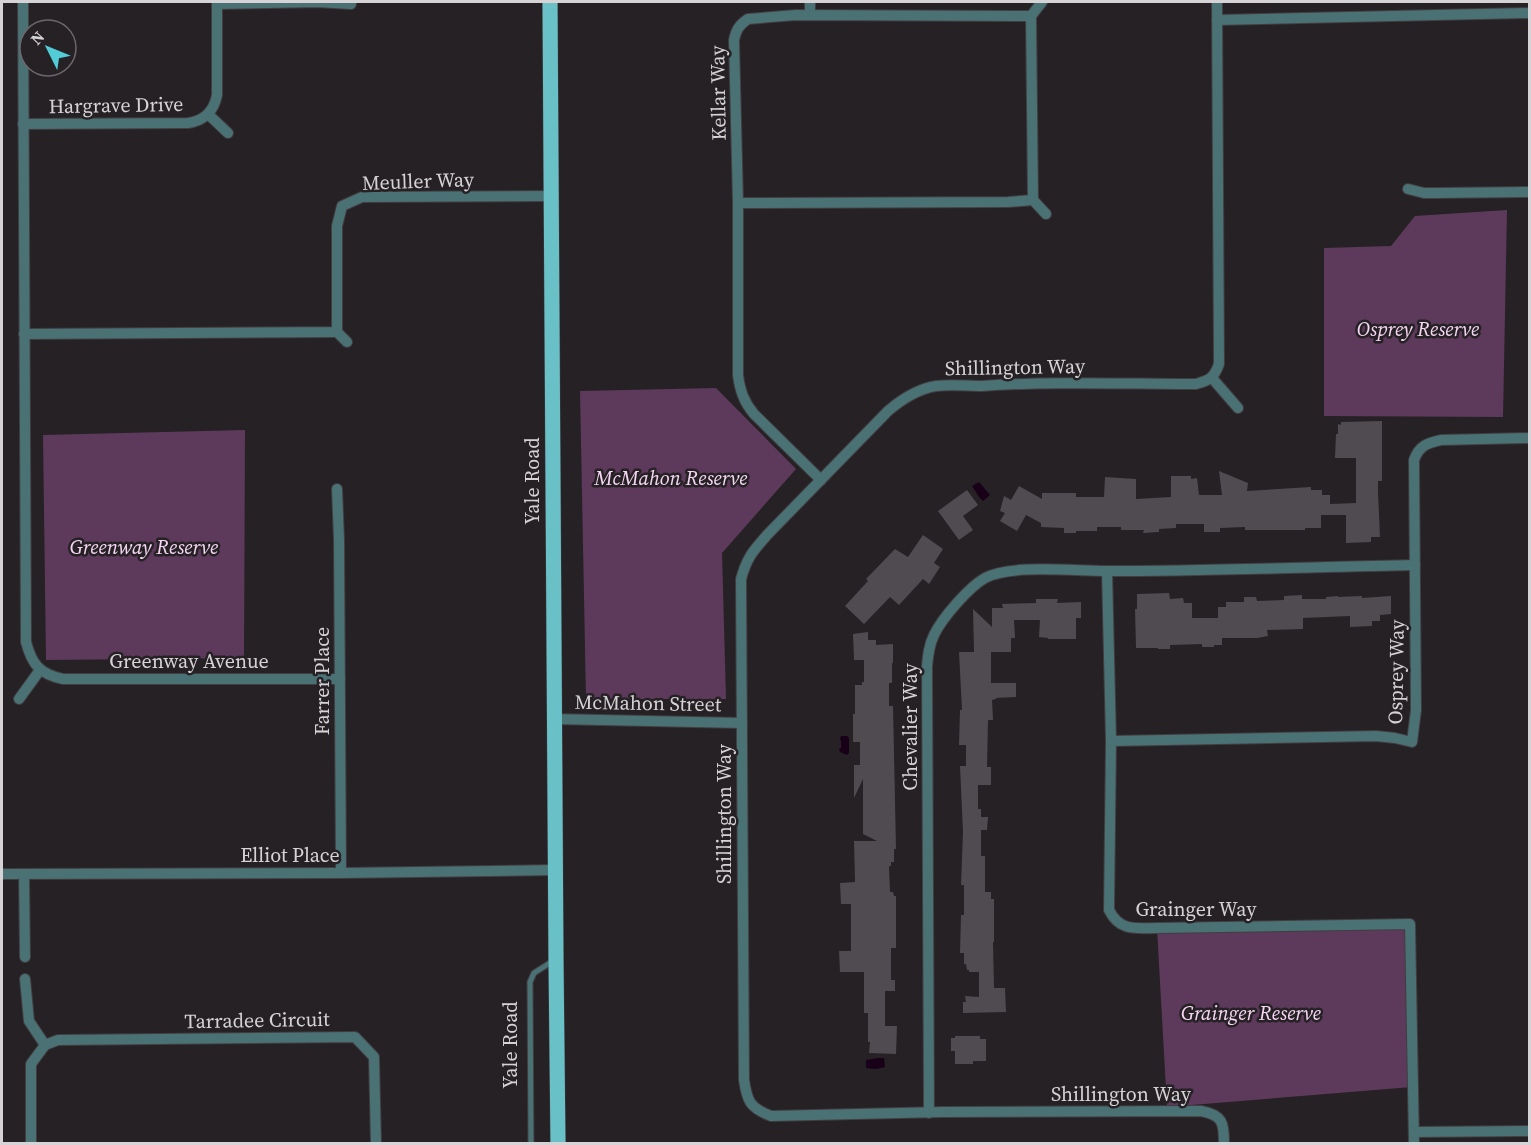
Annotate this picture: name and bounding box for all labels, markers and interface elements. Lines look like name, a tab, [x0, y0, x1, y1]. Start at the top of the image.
north arrow	[18, 18, 78, 78]
text: N	[25, 26, 49, 50]
street label: Kellar Way	[703, 44, 733, 141]
street label: Hargrave Drive	[48, 90, 184, 120]
street label: Meuller Way	[361, 165, 475, 197]
park label: Osprey Reserve	[1357, 315, 1479, 343]
street label: Shillington Way	[945, 352, 1086, 382]
street label: Yale Road	[518, 437, 546, 525]
park label: McMahon Reserve	[594, 464, 747, 492]
park label: Greenway Reserve	[70, 533, 218, 561]
street label: Osprey Way	[1381, 619, 1411, 725]
street label: Farrer Place	[308, 627, 336, 735]
street label: Greenway Avenue	[109, 647, 269, 675]
street label: Chevalier Way	[896, 663, 924, 791]
street label: McMahon Street	[574, 688, 722, 718]
street label: Shillington Way	[710, 743, 738, 884]
street label: Elliot Place	[240, 841, 340, 869]
street label: Grainger Way	[1135, 895, 1257, 923]
park label: Grainger Reserve	[1181, 999, 1321, 1027]
street label: Yale Road	[496, 1001, 524, 1089]
street label: Tarradee Circuit	[184, 1005, 330, 1035]
street label: Shillington Way	[1051, 1080, 1192, 1108]

